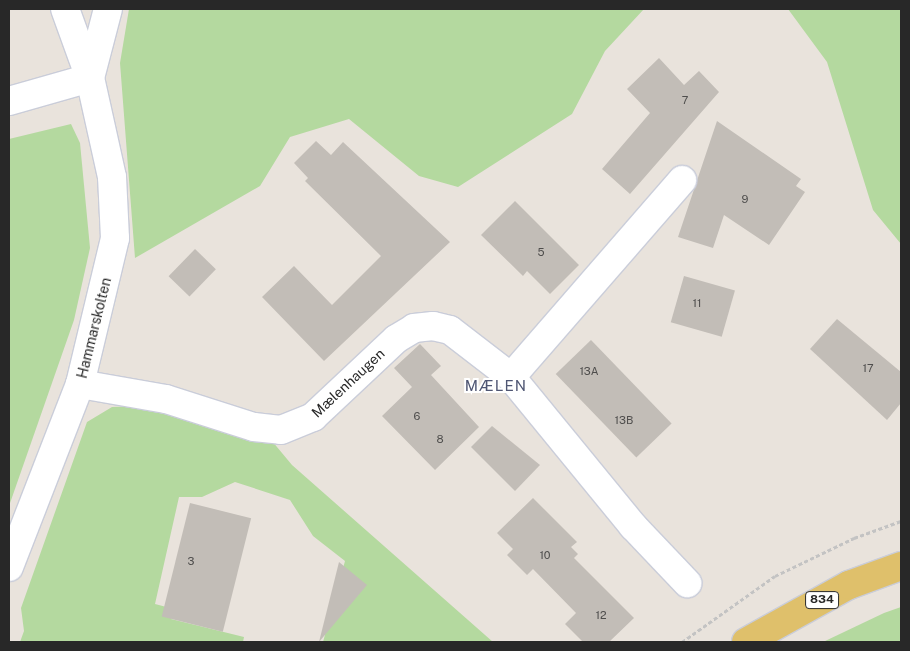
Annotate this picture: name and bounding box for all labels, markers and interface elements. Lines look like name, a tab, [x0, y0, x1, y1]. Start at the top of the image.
house number: 7	[682, 93, 688, 107]
house number: 9	[742, 192, 748, 206]
house number: 5	[537, 245, 545, 259]
street label: Hammarskolten	[73, 276, 115, 380]
house number: 11	[693, 296, 701, 310]
street label: Mælenhaugen	[308, 345, 388, 421]
house number: 17	[862, 361, 874, 375]
house number: 13A	[579, 364, 599, 378]
district label: MÆLEN	[464, 377, 528, 395]
house number: 6	[414, 409, 420, 423]
house number: 13B	[615, 413, 633, 427]
house number: 8	[436, 432, 444, 446]
house number: 10	[539, 548, 551, 562]
house number: 3	[188, 554, 194, 568]
road number: 834	[804, 590, 840, 610]
house number: 12	[595, 608, 607, 622]

